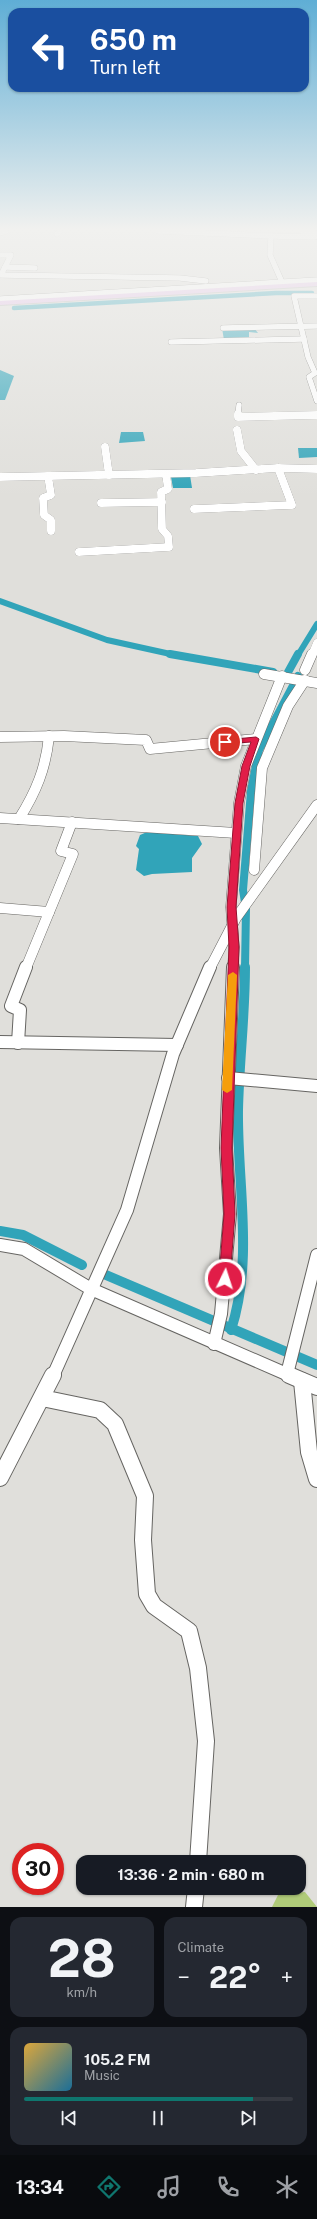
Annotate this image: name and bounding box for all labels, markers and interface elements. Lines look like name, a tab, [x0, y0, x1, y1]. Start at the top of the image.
text: 650 m	[90, 23, 177, 56]
icon: left	[24, 24, 76, 76]
text: Turn left	[90, 57, 160, 78]
pin	[208, 725, 242, 759]
icon: arrive	[214, 731, 236, 753]
position arrow	[204, 1258, 246, 1300]
speed limit sign: 30	[12, 1843, 64, 1895]
text: 13:36 · 2 min · 680 m	[117, 1866, 265, 1883]
text: 28	[48, 1928, 116, 1989]
text: Climate	[178, 1940, 224, 1955]
text: 22°	[209, 1959, 261, 1995]
text: −	[178, 1964, 190, 1990]
text: +	[281, 1964, 293, 1990]
text: km/h	[66, 1985, 97, 2000]
text: 105.2 FM	[84, 2051, 150, 2068]
text: Music	[84, 2068, 120, 2083]
icon: previous	[58, 2107, 80, 2129]
icon: pause	[147, 2107, 169, 2129]
icon: next	[237, 2107, 259, 2129]
icon: directions	[95, 2173, 123, 2201]
icon: music	[155, 2173, 183, 2201]
icon: phone	[214, 2173, 242, 2201]
icon: climate	[273, 2173, 301, 2201]
text: 13:34	[16, 2177, 64, 2198]

